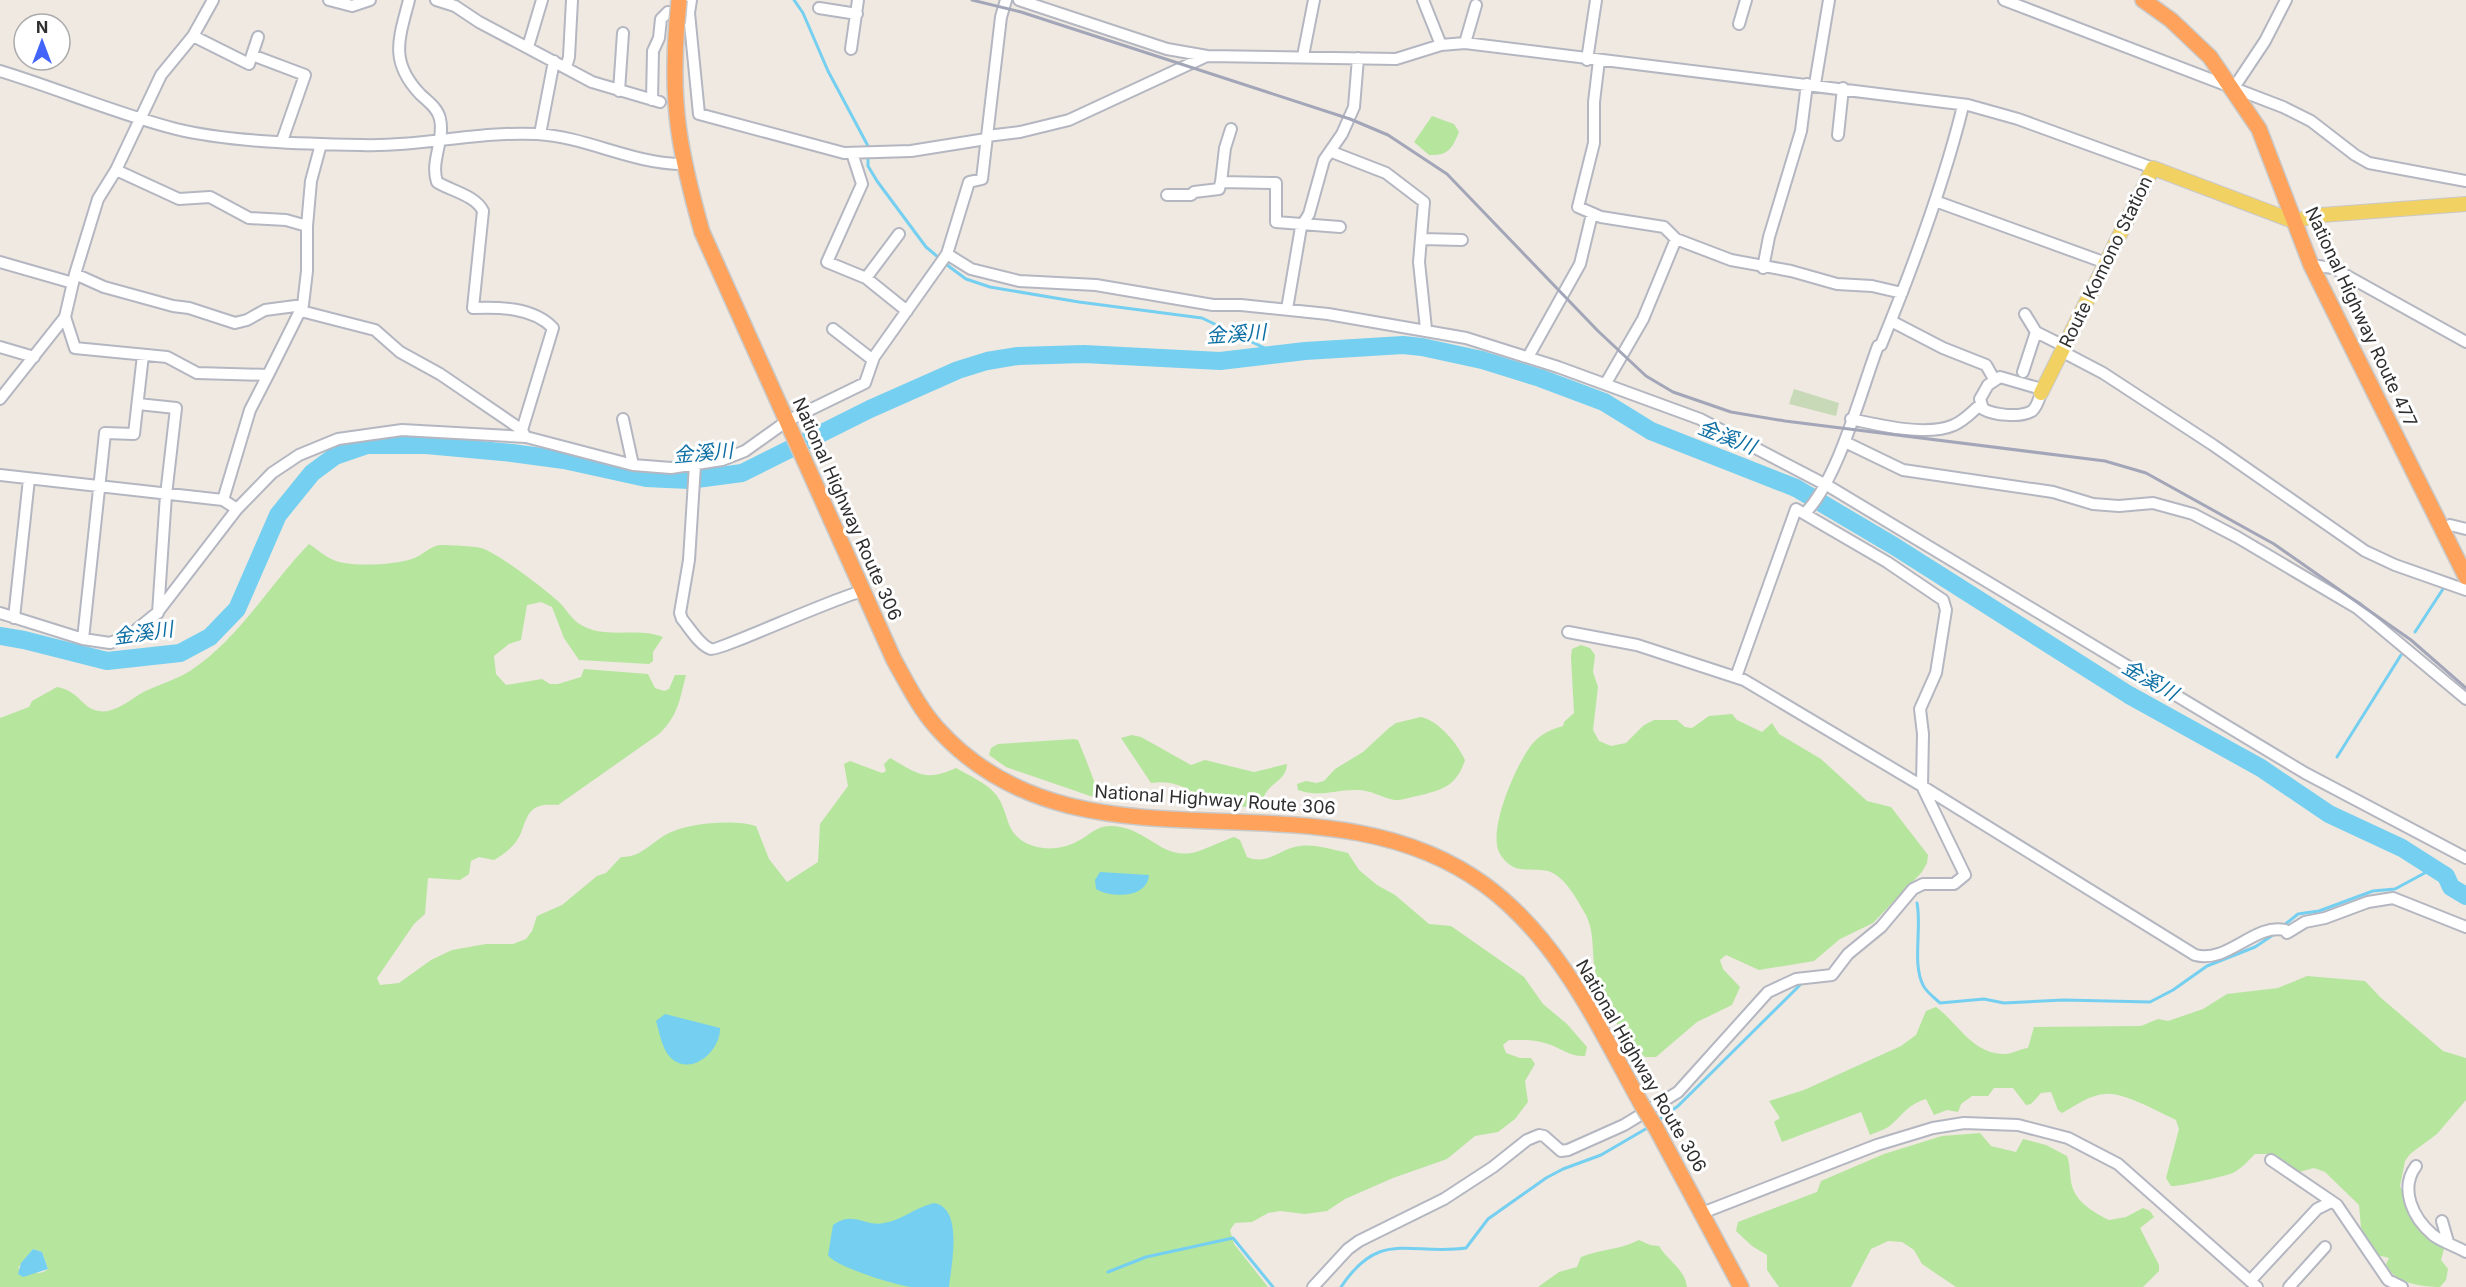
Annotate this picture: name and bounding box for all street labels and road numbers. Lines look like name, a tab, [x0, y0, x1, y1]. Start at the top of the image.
street label: Route Komono Station	[2055, 172, 2156, 351]
street label: National Highway Route 477	[2301, 203, 2422, 430]
street label: National Highway Route 306	[789, 394, 906, 623]
street label: National Highway Route 306	[1094, 781, 1336, 818]
street label: National Highway Route 306	[1572, 956, 1711, 1176]

